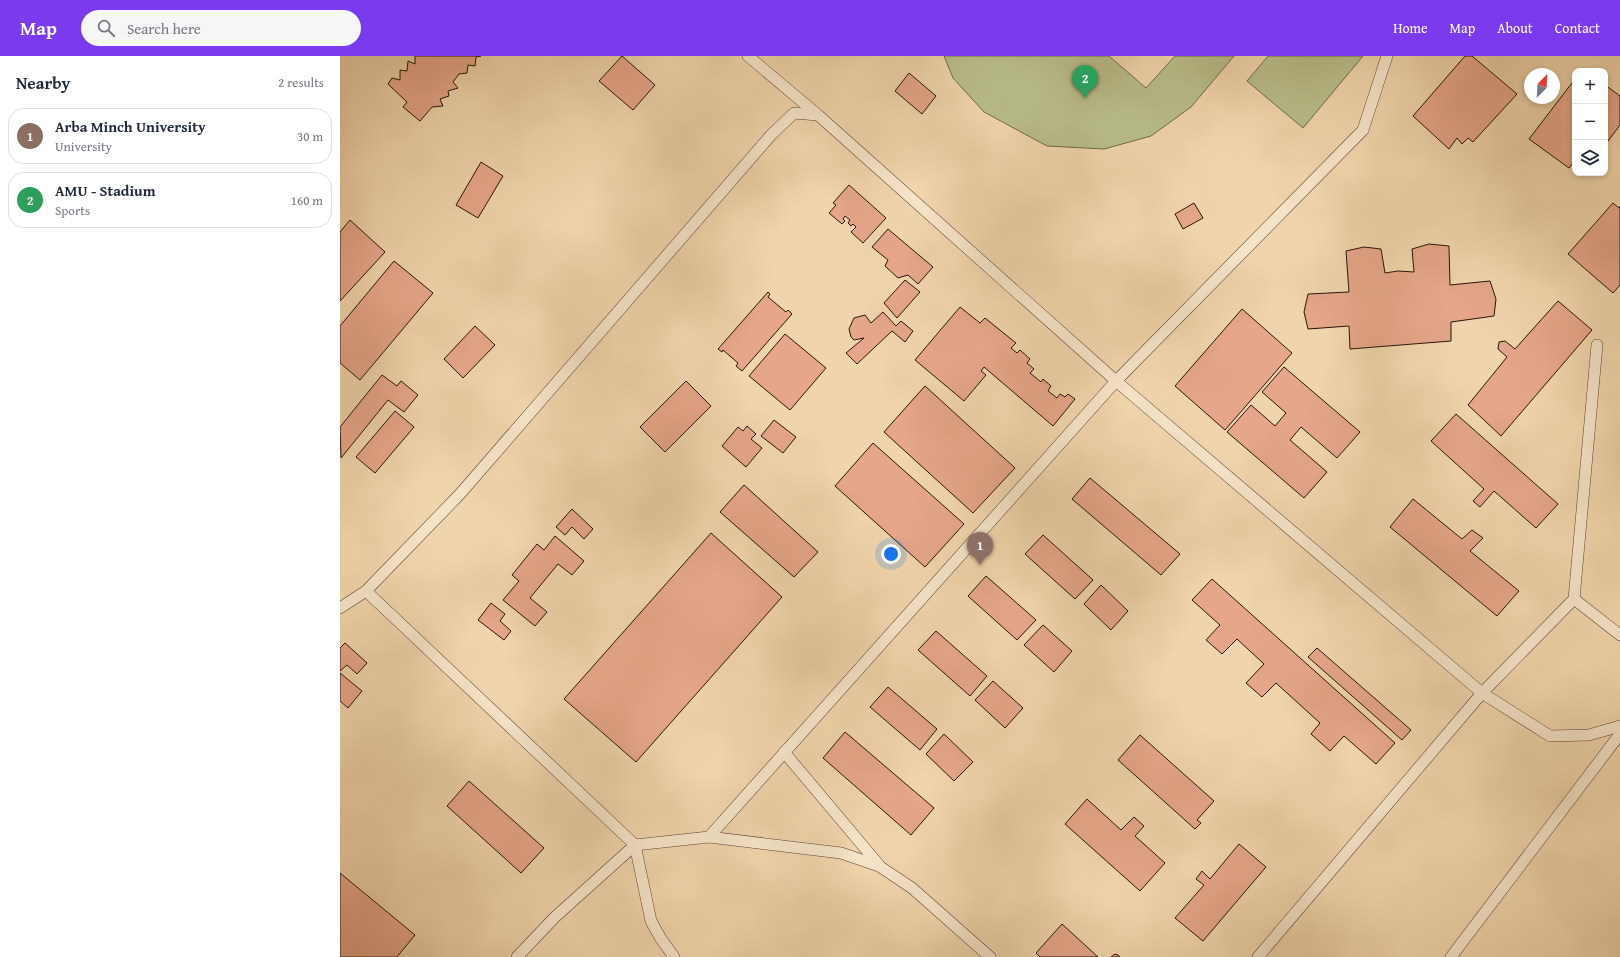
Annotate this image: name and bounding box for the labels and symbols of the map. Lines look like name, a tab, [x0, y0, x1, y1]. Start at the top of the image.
pin: 2	[1072, 65, 1098, 98]
north arrow	[1524, 68, 1560, 104]
pin: 1	[967, 532, 993, 565]
your location	[881, 544, 901, 564]

